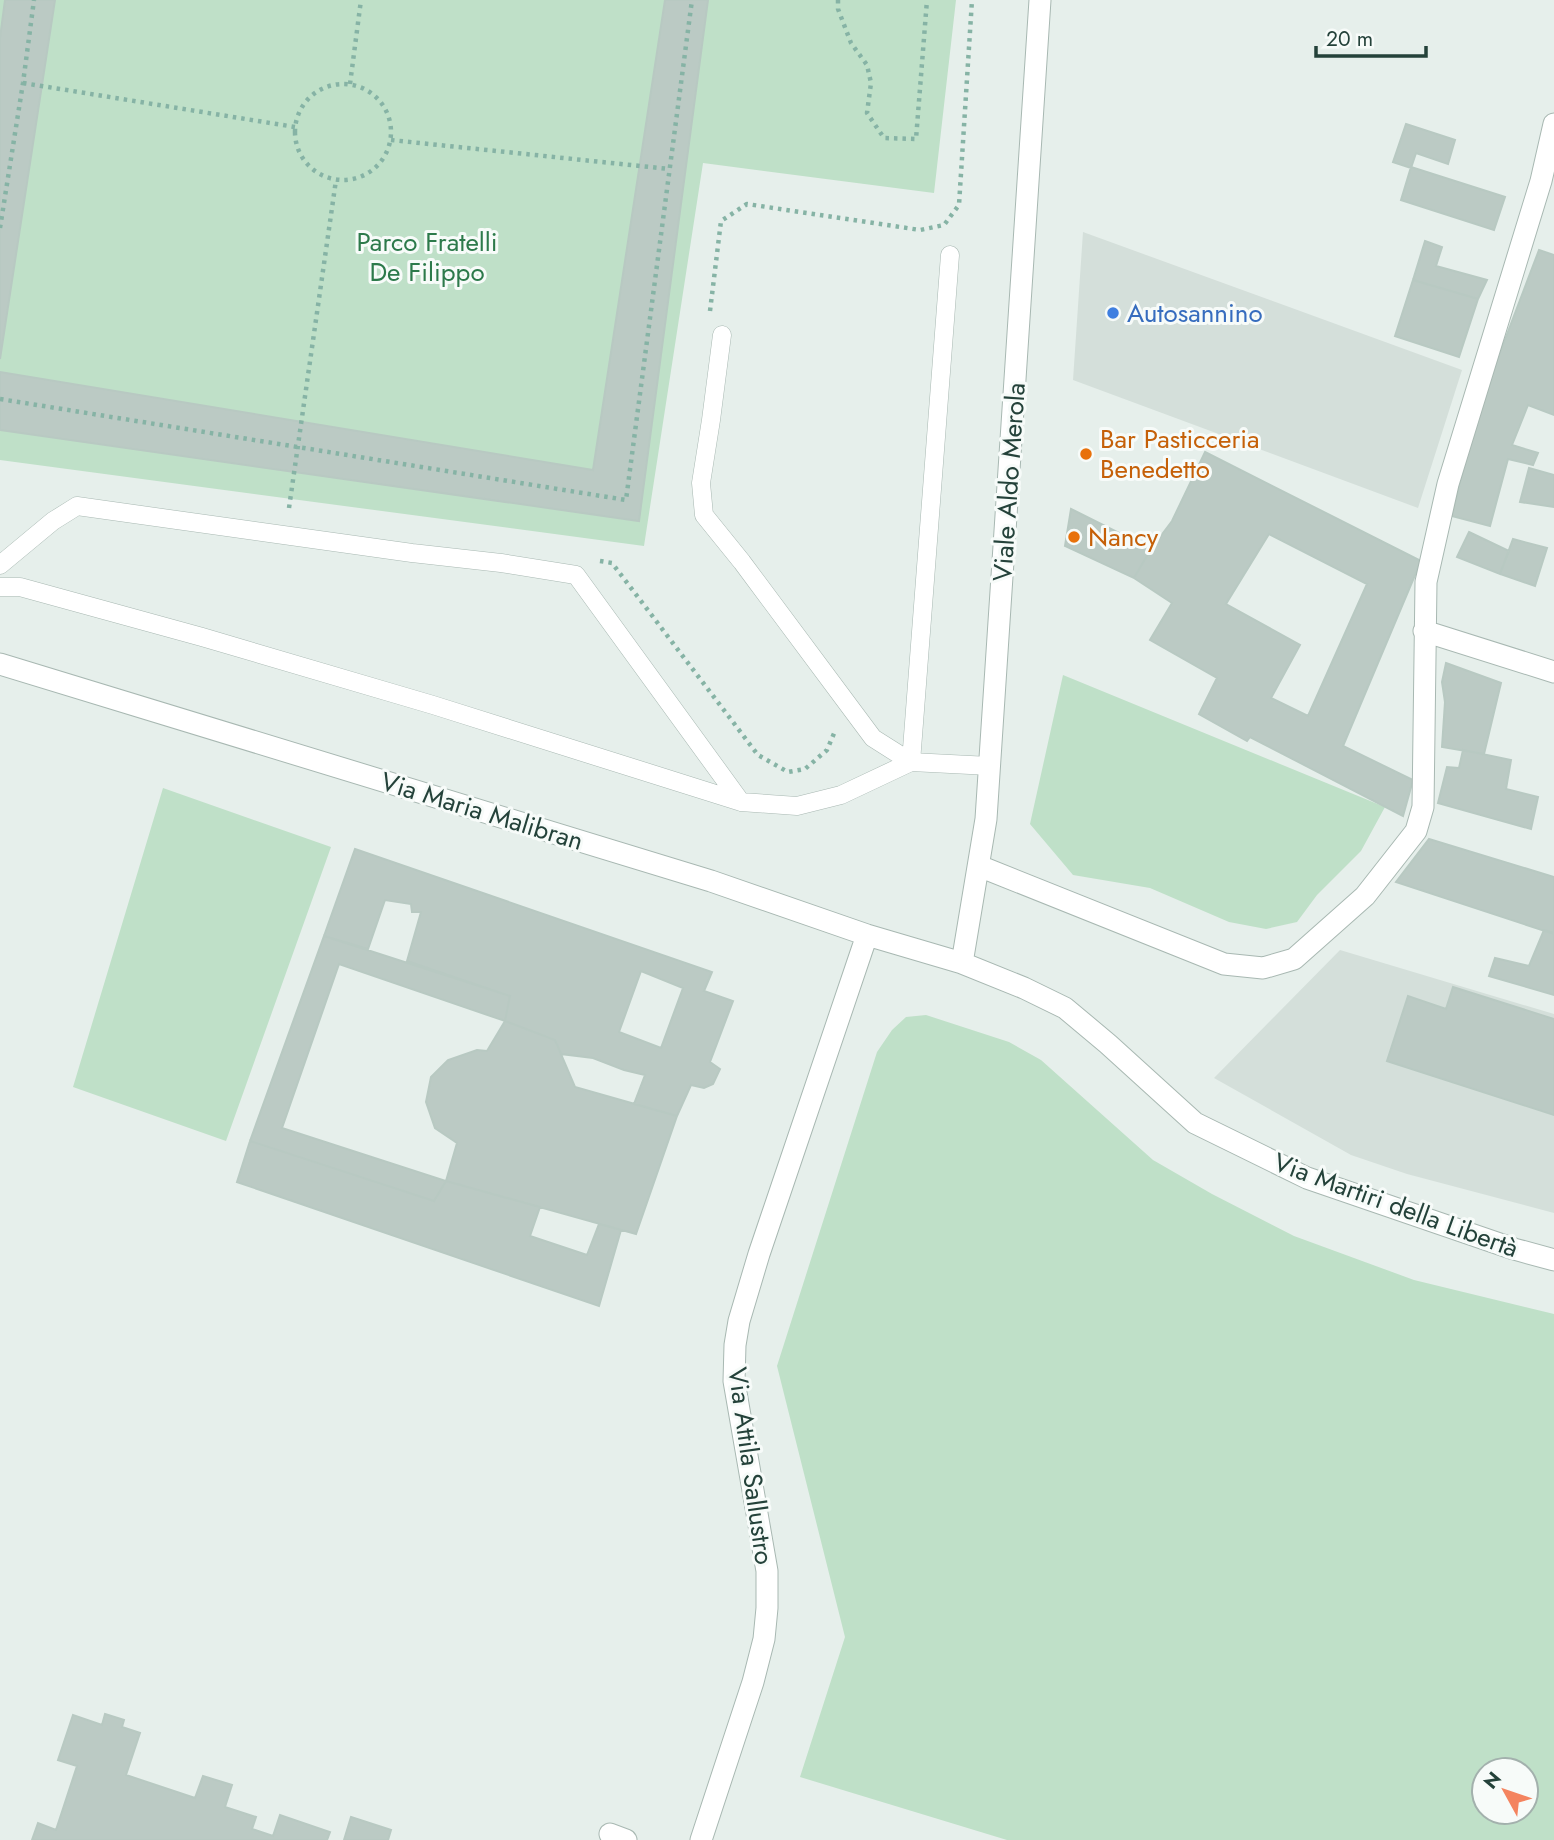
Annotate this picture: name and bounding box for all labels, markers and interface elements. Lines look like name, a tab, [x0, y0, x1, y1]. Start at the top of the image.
scale bar	[1316, 14, 1426, 58]
text: 20 m	[1326, 24, 1373, 54]
park label: Parco Fratelli De Filippo	[356, 223, 498, 291]
place label: Autosannino	[1127, 294, 1263, 332]
marker: Autosannino	[1105, 305, 1121, 321]
street label: Viale Aldo Merola	[983, 381, 1035, 583]
place label: Bar Pasticceria Benedetto	[1100, 420, 1260, 488]
marker: Bar Pasticceria Benedetto	[1078, 446, 1094, 462]
place label: Nancy	[1088, 518, 1159, 556]
marker: Nancy	[1066, 529, 1082, 545]
street label: Via Maria Malibran	[376, 762, 588, 860]
street label: Via Martiri della Libertà	[1268, 1143, 1524, 1267]
street label: Via Attila Sallustro	[718, 1365, 784, 1567]
north arrow	[1470, 1756, 1540, 1826]
text: N	[1477, 1766, 1508, 1795]

